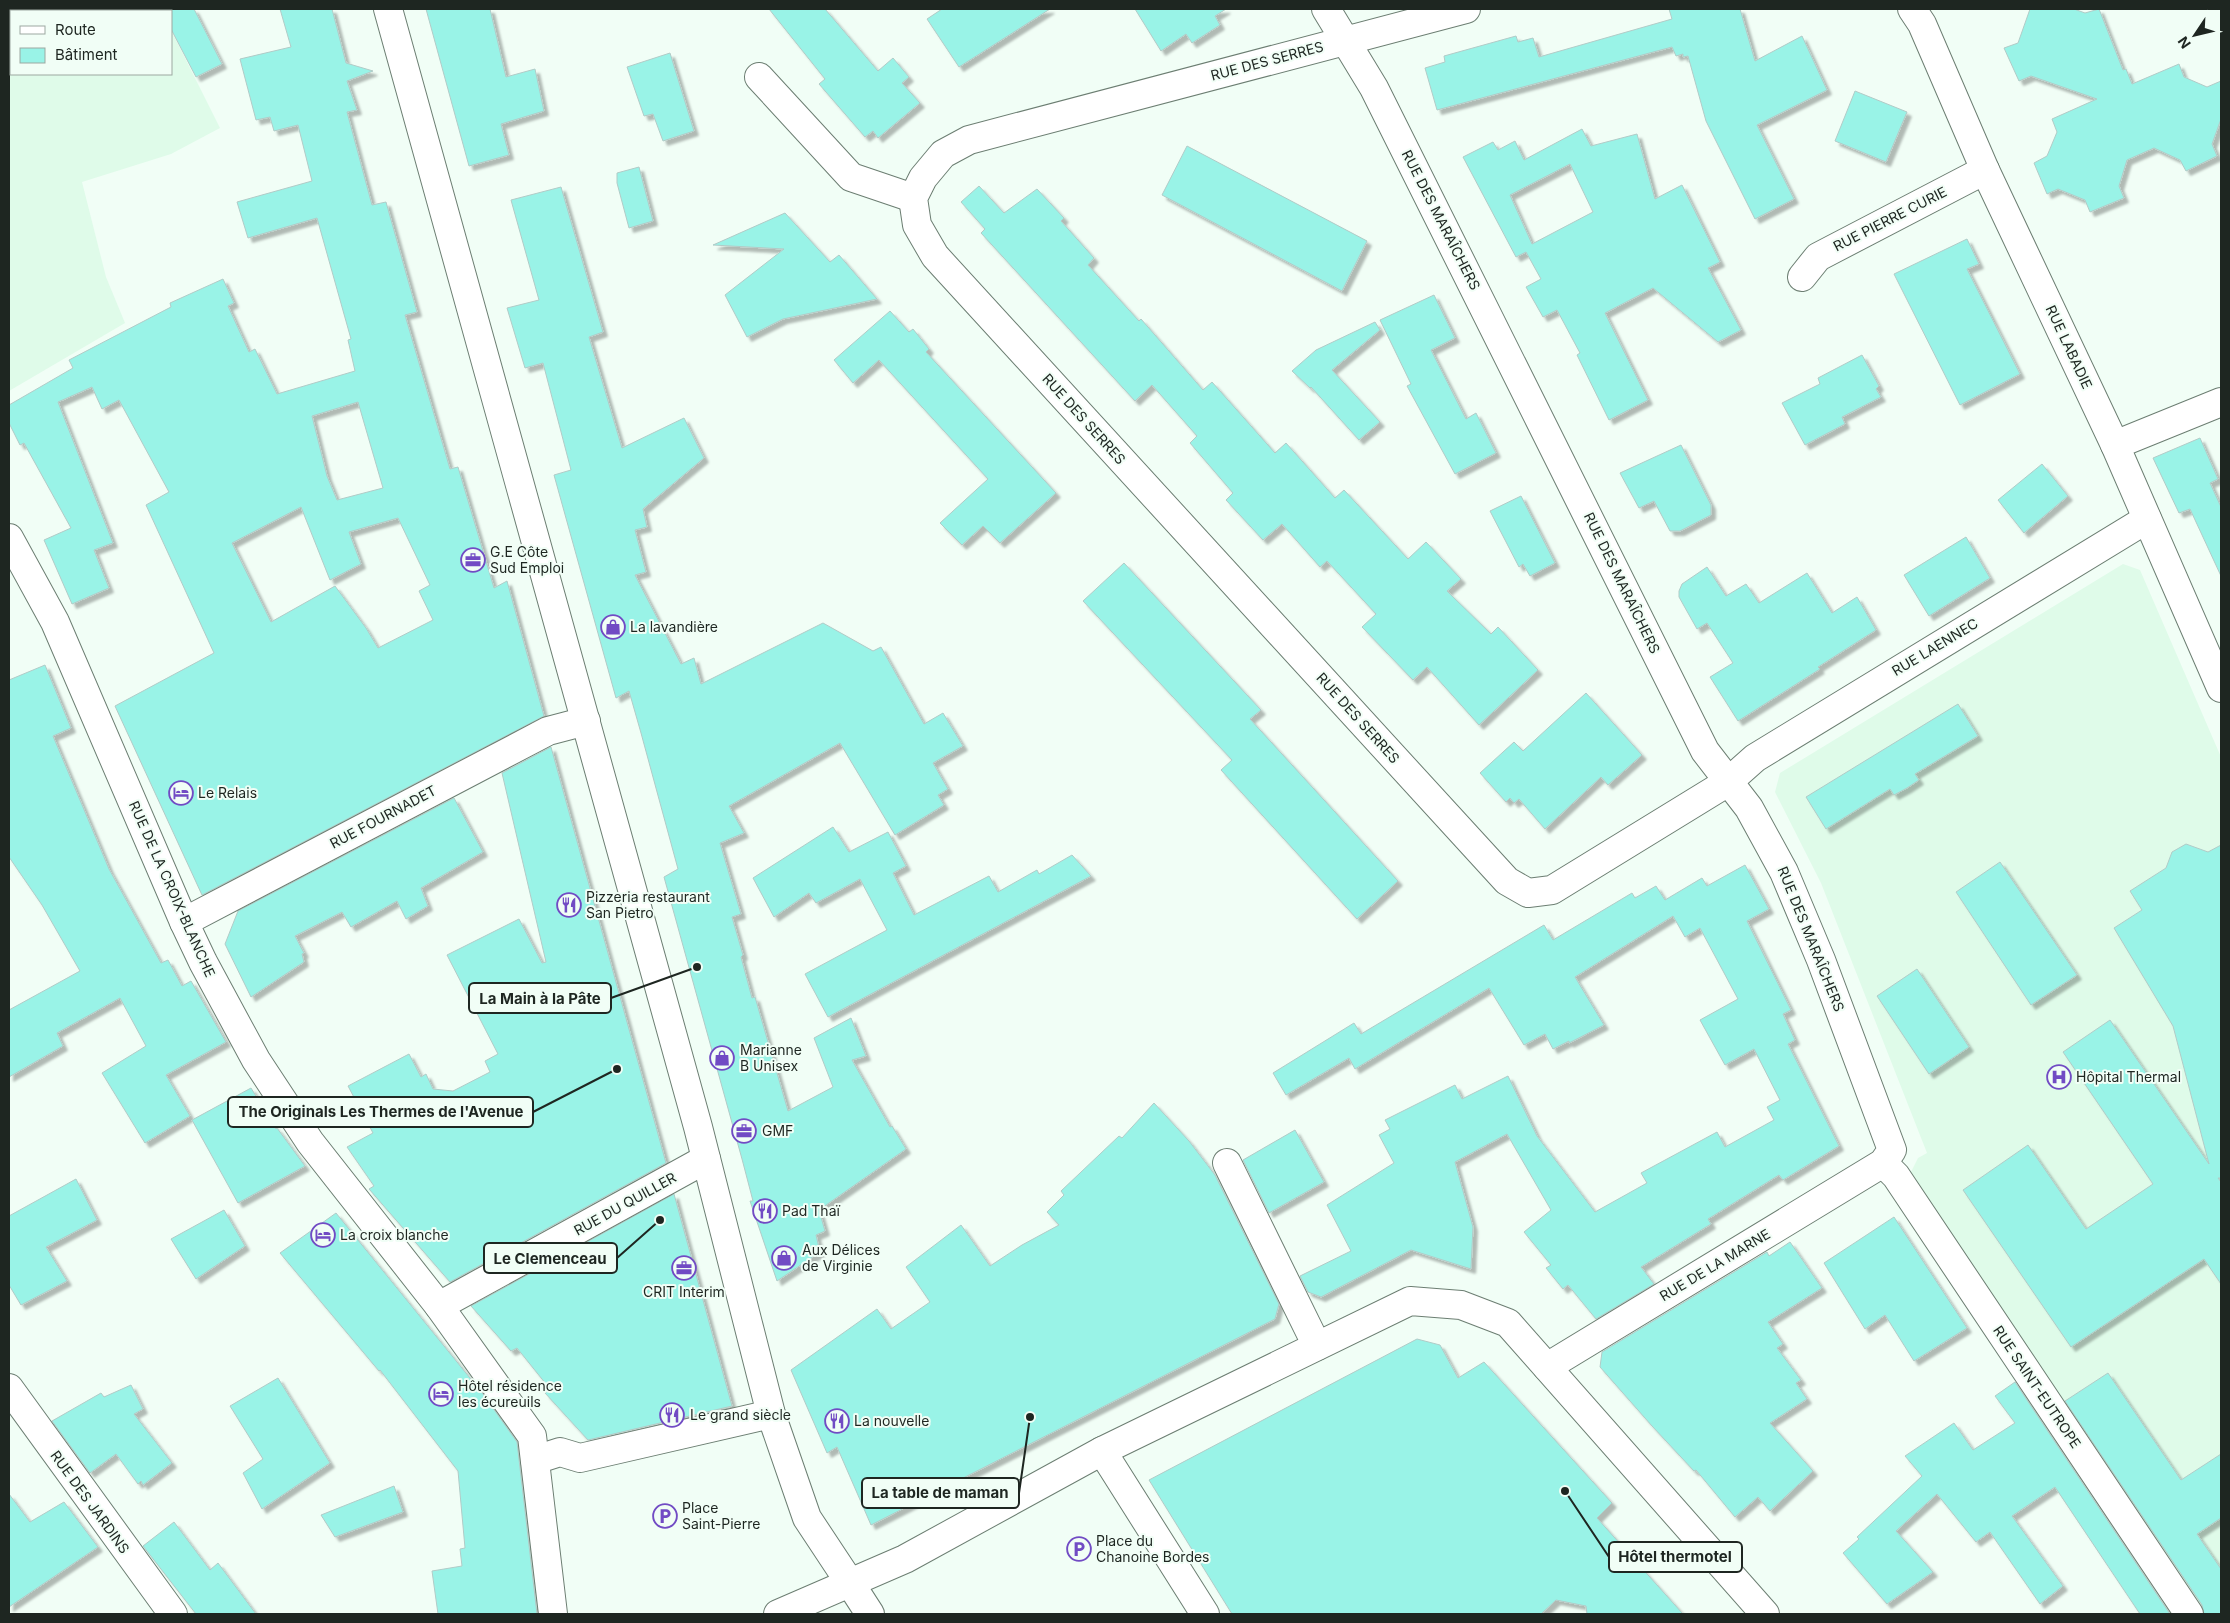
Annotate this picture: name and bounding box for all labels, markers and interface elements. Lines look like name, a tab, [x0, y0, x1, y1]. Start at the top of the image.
legend	[10, 10, 172, 75]
north arrow	[2170, 10, 2220, 60]
text: Route	[55, 20, 96, 39]
text: N	[2174, 33, 2194, 52]
street label: RUE DES SERRES	[1209, 37, 1325, 84]
text: Bâtiment	[55, 45, 118, 64]
street label: RUE DES MARAÎCHERS	[1399, 147, 1484, 293]
street label: RUE PIERRE CURIE	[1830, 183, 1949, 255]
street label: RUE LABADIE	[2043, 302, 2096, 391]
street label: RUE DES SERRES	[1039, 370, 1130, 467]
street label: RUE DES MARAÎCHERS	[1581, 509, 1664, 656]
place label: G.E Côte Sud Emploi	[490, 543, 564, 576]
office icon: G.E Côte Sud Emploi	[460, 547, 486, 573]
shop icon: La lavandière	[600, 614, 626, 640]
street label: RUE LAENNEC	[1889, 614, 1981, 679]
place label: La lavandière	[630, 618, 718, 635]
street label: RUE DES SERRES	[1313, 669, 1404, 766]
hotel icon: Le Relais	[168, 780, 194, 806]
street label: RUE FOURNADET	[327, 781, 439, 852]
place label: Le Relais	[198, 784, 257, 801]
street label: RUE DE LA CROIX-BLANCHE	[126, 798, 219, 980]
street label: RUE DES MARAÎCHERS	[1775, 864, 1848, 1014]
place label: Pizzeria restaurant San Pietro	[586, 888, 710, 921]
restaurant icon: Pizzeria restaurant San Pietro	[556, 892, 582, 918]
callout: La Main à la Pâte	[469, 983, 611, 1013]
text: La Main à la Pâte	[479, 989, 601, 1008]
place label: Marianne B Unisex	[740, 1041, 802, 1074]
shop icon: Marianne B Unisex	[709, 1045, 735, 1071]
hospital icon: Hôpital Thermal	[2046, 1064, 2072, 1090]
place label: Hôpital Thermal	[2076, 1068, 2181, 1085]
callout: The Originals Les Thermes de l'Avenue	[228, 1097, 533, 1127]
text: The Originals Les Thermes de l'Avenue	[238, 1102, 524, 1121]
office icon: GMF	[731, 1118, 757, 1144]
place label: GMF	[762, 1122, 793, 1139]
street label: RUE DU QUILLER	[571, 1168, 679, 1239]
restaurant icon: Pad Thaï	[752, 1198, 778, 1224]
place label: Pad Thaï	[782, 1202, 840, 1219]
hotel icon: La croix blanche	[310, 1222, 336, 1248]
street label: RUE DE LA MARNE	[1656, 1225, 1773, 1304]
place label: La croix blanche	[340, 1226, 449, 1243]
place label: Aux Délices de Virginie	[802, 1241, 880, 1274]
callout: Le Clemenceau	[484, 1243, 617, 1273]
shop icon: Aux Délices de Virginie	[771, 1245, 797, 1271]
text: Le Clemenceau	[494, 1249, 606, 1268]
office icon: CRIT Interim	[671, 1255, 697, 1281]
place label: CRIT Interim	[643, 1283, 725, 1300]
street label: RUE SAINT-EUTROPE	[1990, 1322, 2085, 1451]
place label: Hôtel résidence les écureuils	[458, 1377, 562, 1410]
hotel icon: Hôtel résidence les écureuils	[428, 1381, 454, 1407]
restaurant icon: Le grand siècle	[659, 1402, 685, 1428]
place label: Le grand siècle	[690, 1406, 791, 1423]
restaurant icon: La nouvelle	[824, 1408, 850, 1434]
place label: La nouvelle	[854, 1412, 929, 1429]
street label: RUE DES JARDINS	[47, 1447, 133, 1556]
callout: La table de maman	[862, 1478, 1019, 1508]
text: La table de maman	[871, 1483, 1009, 1502]
place label: Place Saint-Pierre	[682, 1499, 760, 1532]
parking icon: Place Saint-Pierre	[652, 1503, 678, 1529]
place label: Place du Chanoine Bordes	[1096, 1532, 1210, 1565]
parking icon: Place du Chanoine Bordes	[1066, 1536, 1092, 1562]
callout: Hôtel thermotel	[1609, 1542, 1742, 1572]
text: Hôtel thermotel	[1618, 1547, 1732, 1566]

